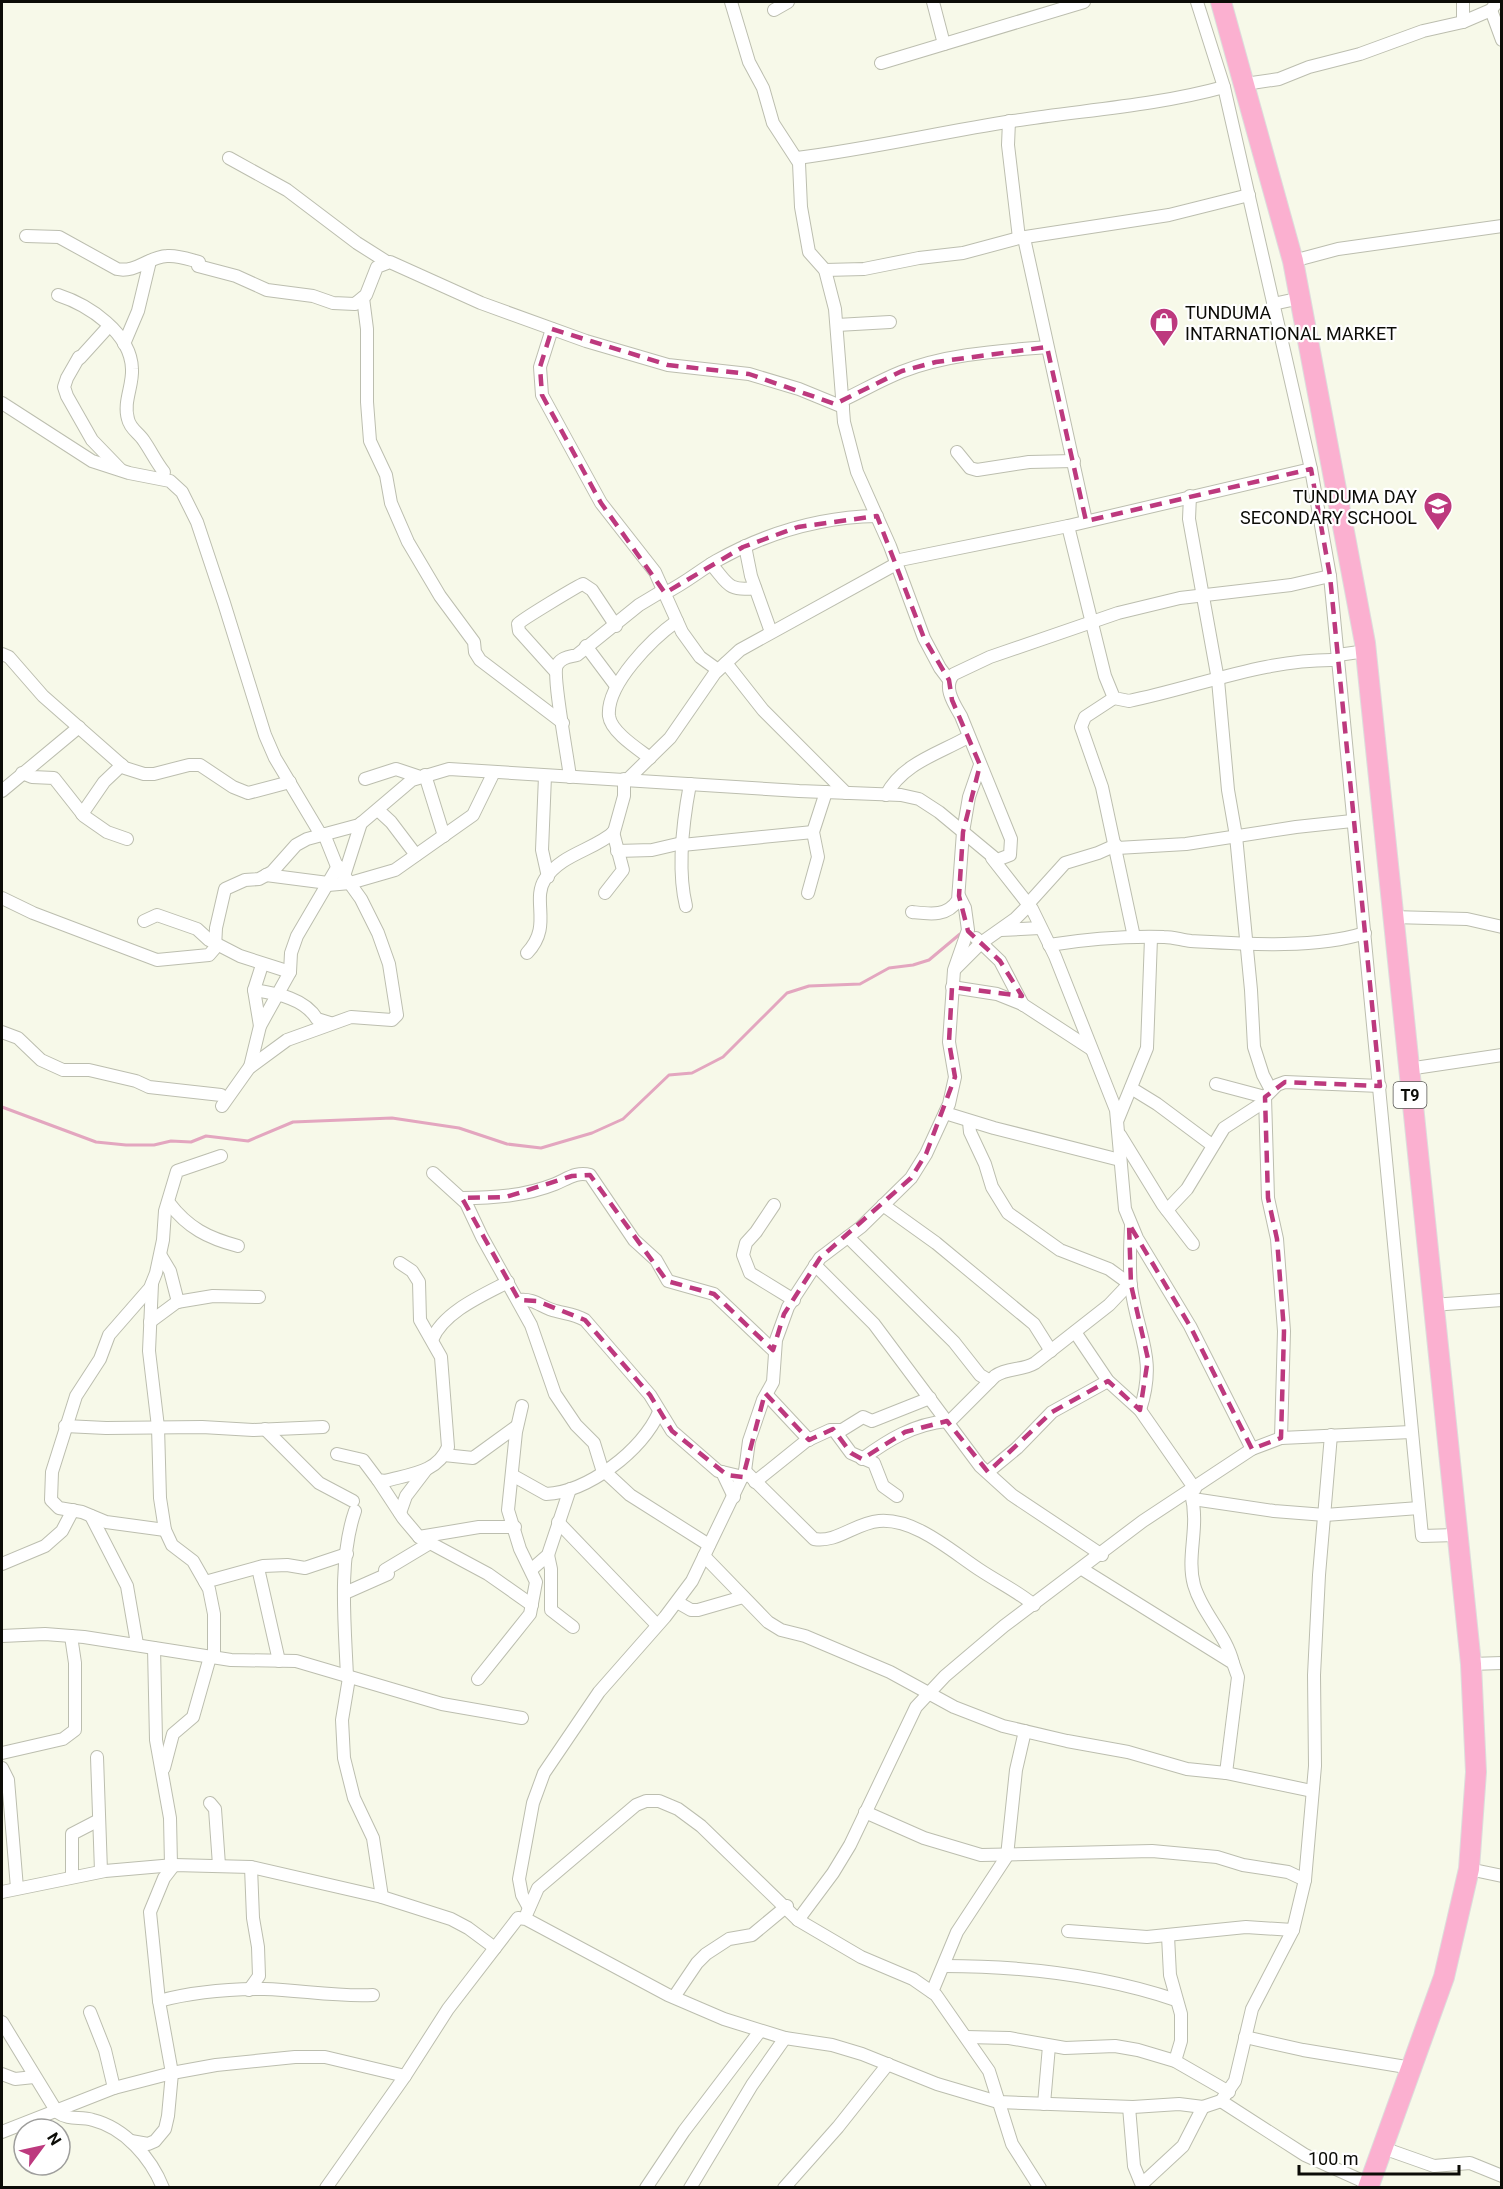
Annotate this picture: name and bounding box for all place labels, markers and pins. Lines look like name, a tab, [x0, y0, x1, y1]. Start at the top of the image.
place label: TUNDUMA INTARNATIONAL MARKET	[1185, 302, 1397, 344]
shop icon: TUNDUMA INTARNATIONAL MARKET	[1148, 306, 1180, 348]
place label: TUNDUMA DAY SECONDARY SCHOOL	[1240, 486, 1417, 528]
school or university icon: TUNDUMA DAY SECONDARY SCHOOL	[1422, 490, 1454, 532]

